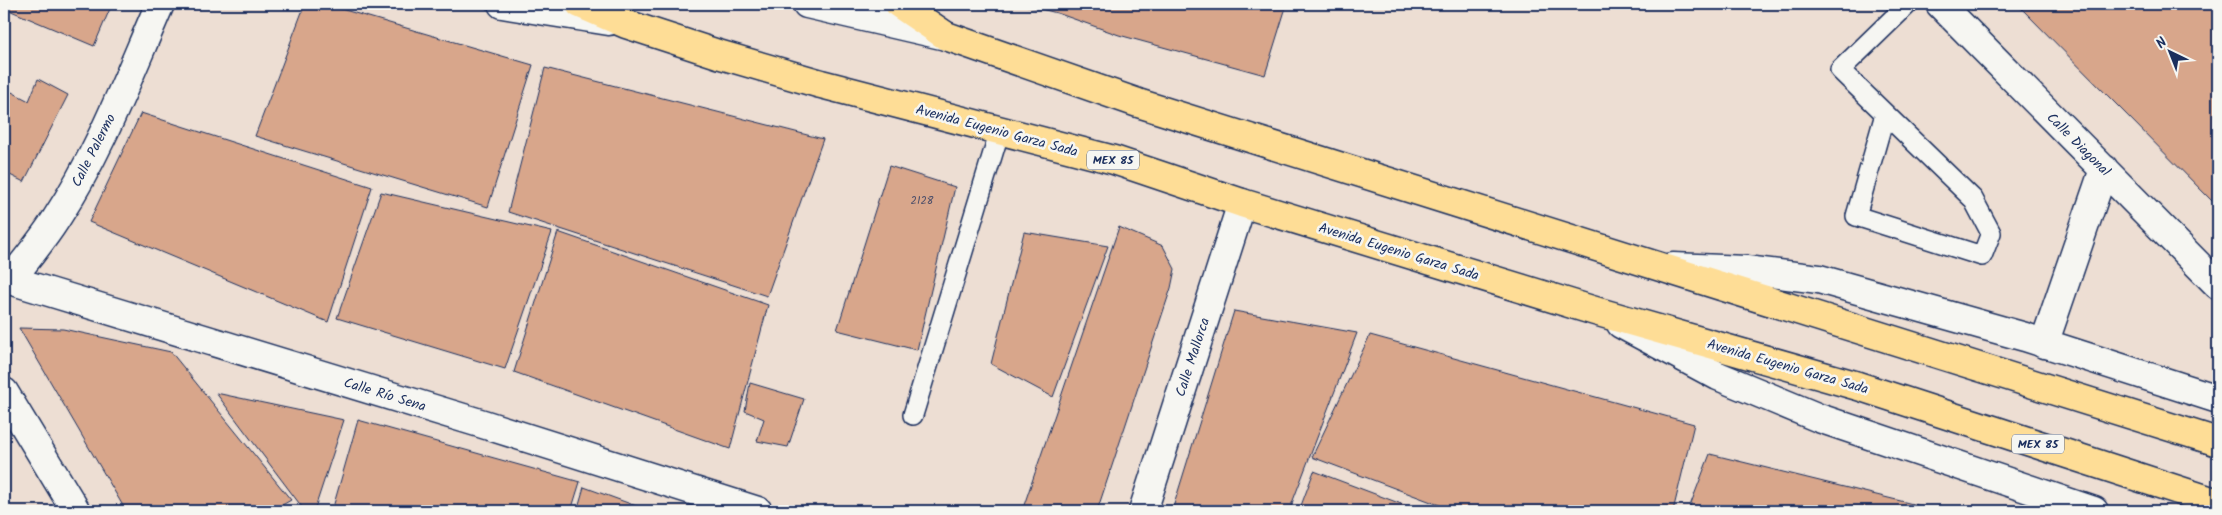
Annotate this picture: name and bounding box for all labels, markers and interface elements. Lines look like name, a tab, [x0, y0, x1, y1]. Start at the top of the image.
north arrow	[2144, 28, 2194, 78]
text: N	[2151, 32, 2173, 54]
street label: Avenida Eugenio Garza Sada	[913, 99, 1080, 163]
street label: Calle Diagonal	[2041, 108, 2116, 182]
street label: Calle Palermo	[66, 110, 122, 191]
road number: MEX 85	[1087, 150, 1139, 170]
house number: 2128	[911, 192, 934, 210]
street label: Avenida Eugenio Garza Sada	[1316, 217, 1482, 287]
street label: Calle Mallorca	[1170, 315, 1216, 400]
street label: Avenida Eugenio Garza Sada	[1704, 333, 1871, 401]
street label: Calle Río Sena	[341, 372, 429, 418]
road number: MEX 85	[2012, 434, 2064, 454]

